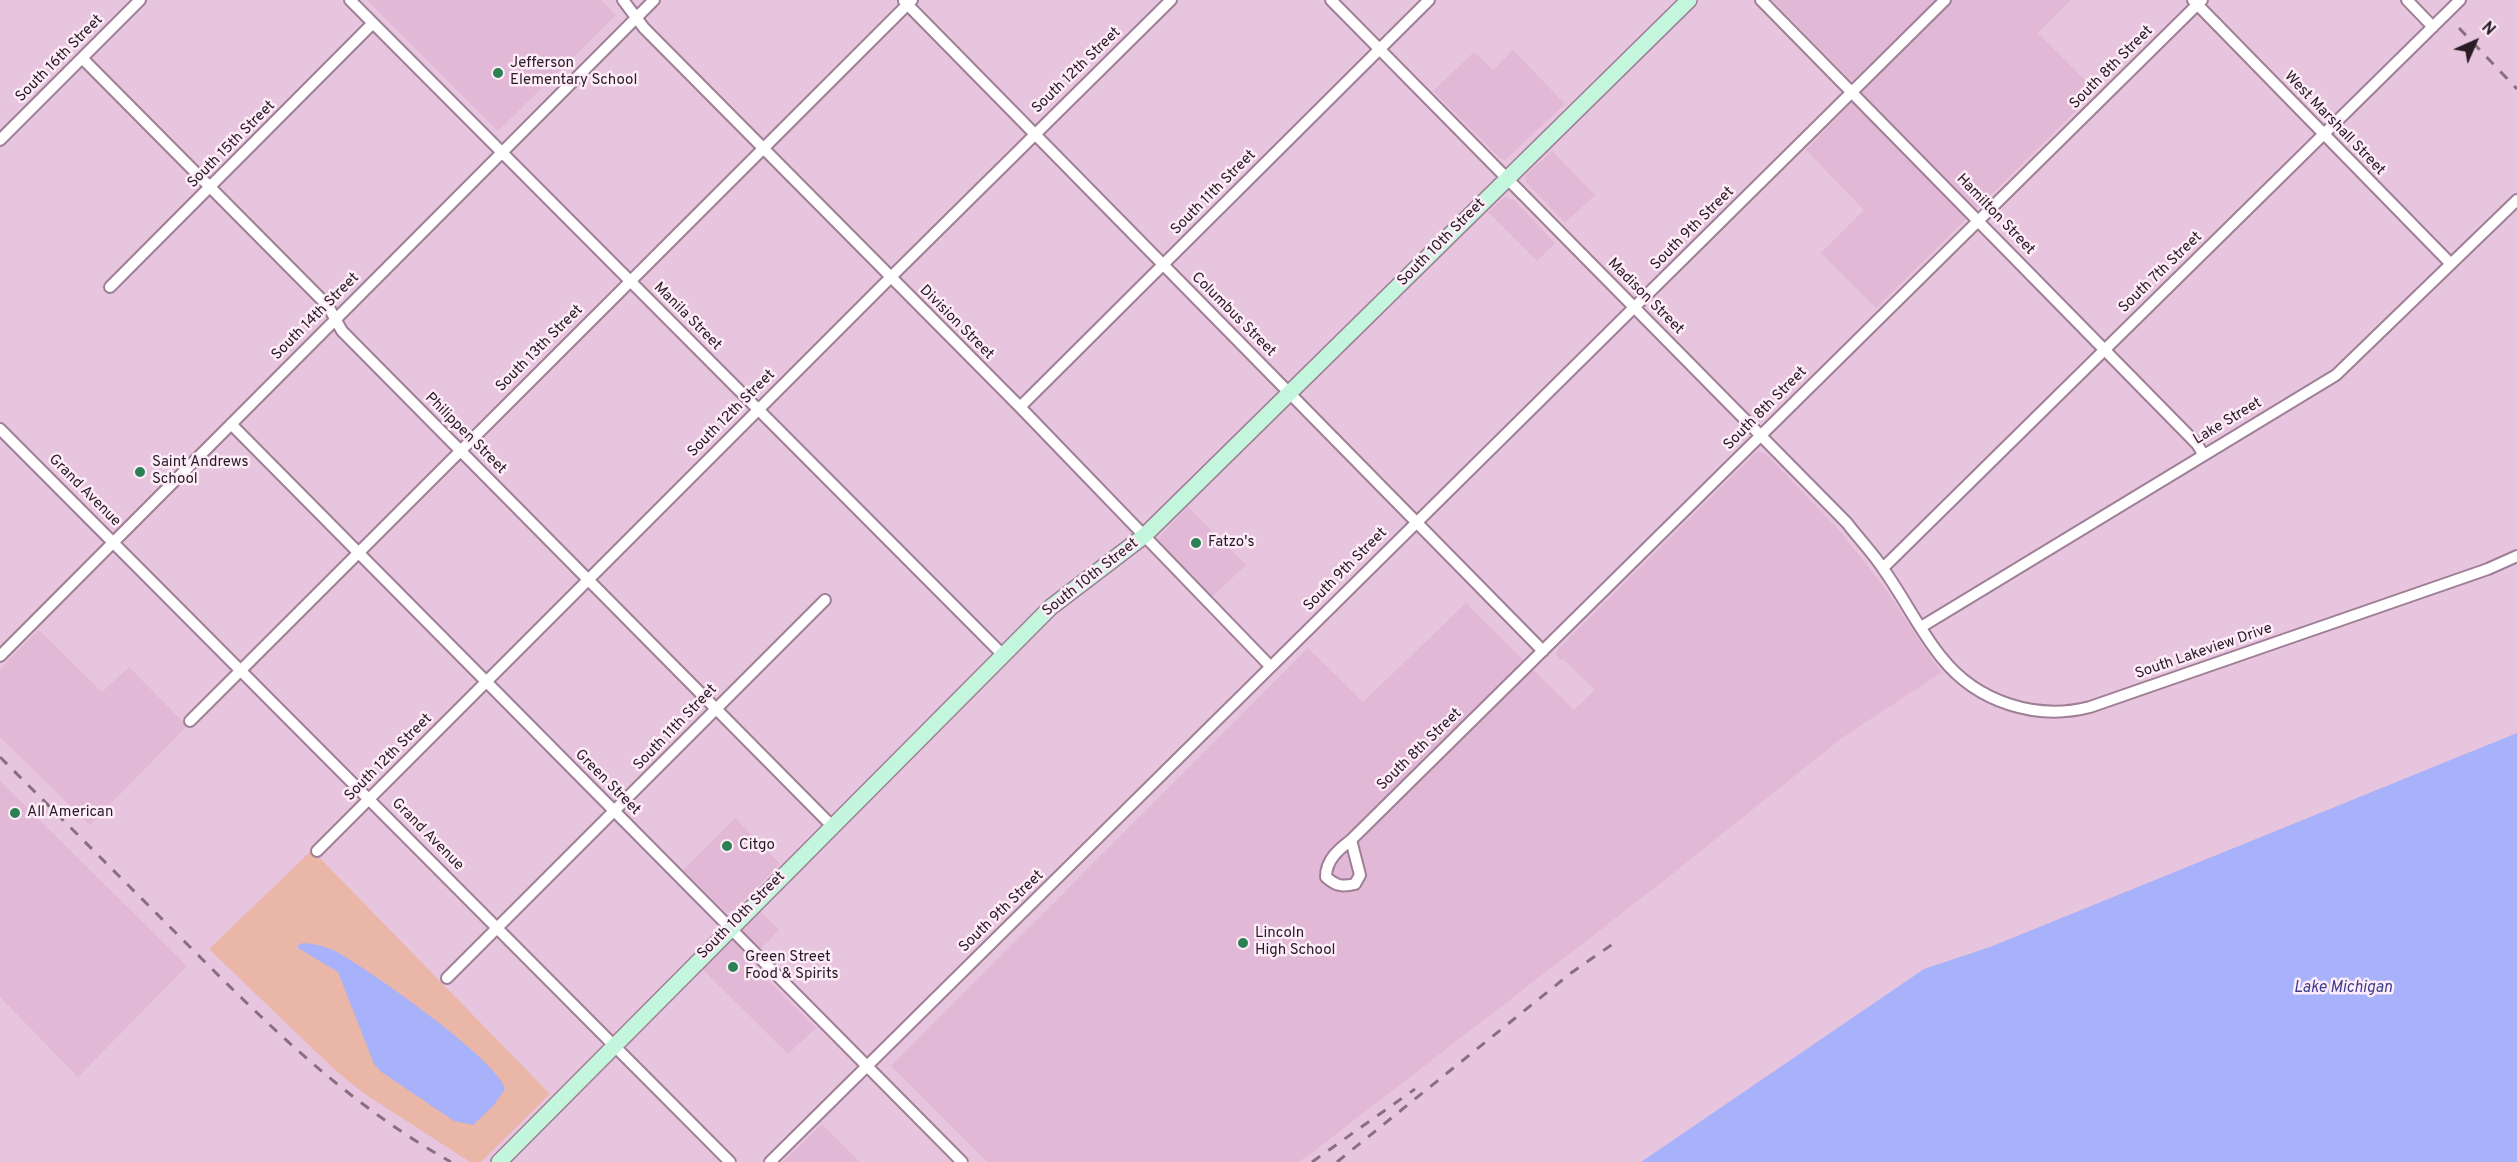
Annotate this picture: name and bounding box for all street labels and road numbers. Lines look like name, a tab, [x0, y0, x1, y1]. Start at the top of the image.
street label: South 16th Street	[13, 12, 107, 106]
street label: South 8th Street	[2067, 23, 2157, 113]
street label: South 12th Street	[1029, 24, 1125, 118]
street label: West Marshall Street	[2280, 68, 2388, 180]
street label: South 15th Street	[184, 97, 280, 193]
street label: South 11th Street	[1168, 147, 1260, 239]
street label: Hamilton Street	[1952, 171, 2038, 259]
street label: South 9th Street	[1648, 184, 1738, 274]
street label: South 10th Street	[1394, 195, 1490, 291]
street label: South 7th Street	[2116, 229, 2206, 317]
street label: Madison Street	[1603, 255, 1687, 339]
street label: Columbus Street	[1187, 269, 1279, 361]
street label: South 14th Street	[269, 270, 363, 364]
street label: Manila Street	[649, 279, 725, 355]
street label: Division Street	[915, 282, 997, 364]
street label: South 13th Street	[493, 302, 587, 396]
street label: South 8th Street	[1721, 364, 1811, 454]
street label: South 12th Street	[685, 367, 779, 461]
street label: Philippen Street	[420, 389, 510, 479]
street label: Lake Street	[2191, 395, 2265, 449]
street label: Grand Avenue	[44, 451, 124, 531]
street label: South 9th Street	[1301, 525, 1391, 615]
street label: South 10th Street	[1039, 535, 1143, 621]
street label: South Lakeview Drive	[2133, 620, 2275, 684]
street label: South 11th Street	[630, 681, 722, 775]
street label: South 8th Street	[1374, 705, 1466, 795]
street label: South 12th Street	[342, 711, 436, 805]
street label: Green Street	[570, 746, 644, 820]
street label: Grand Avenue	[387, 795, 467, 875]
street label: South 9th Street	[956, 867, 1048, 957]
street label: South 10th Street	[694, 868, 790, 964]

